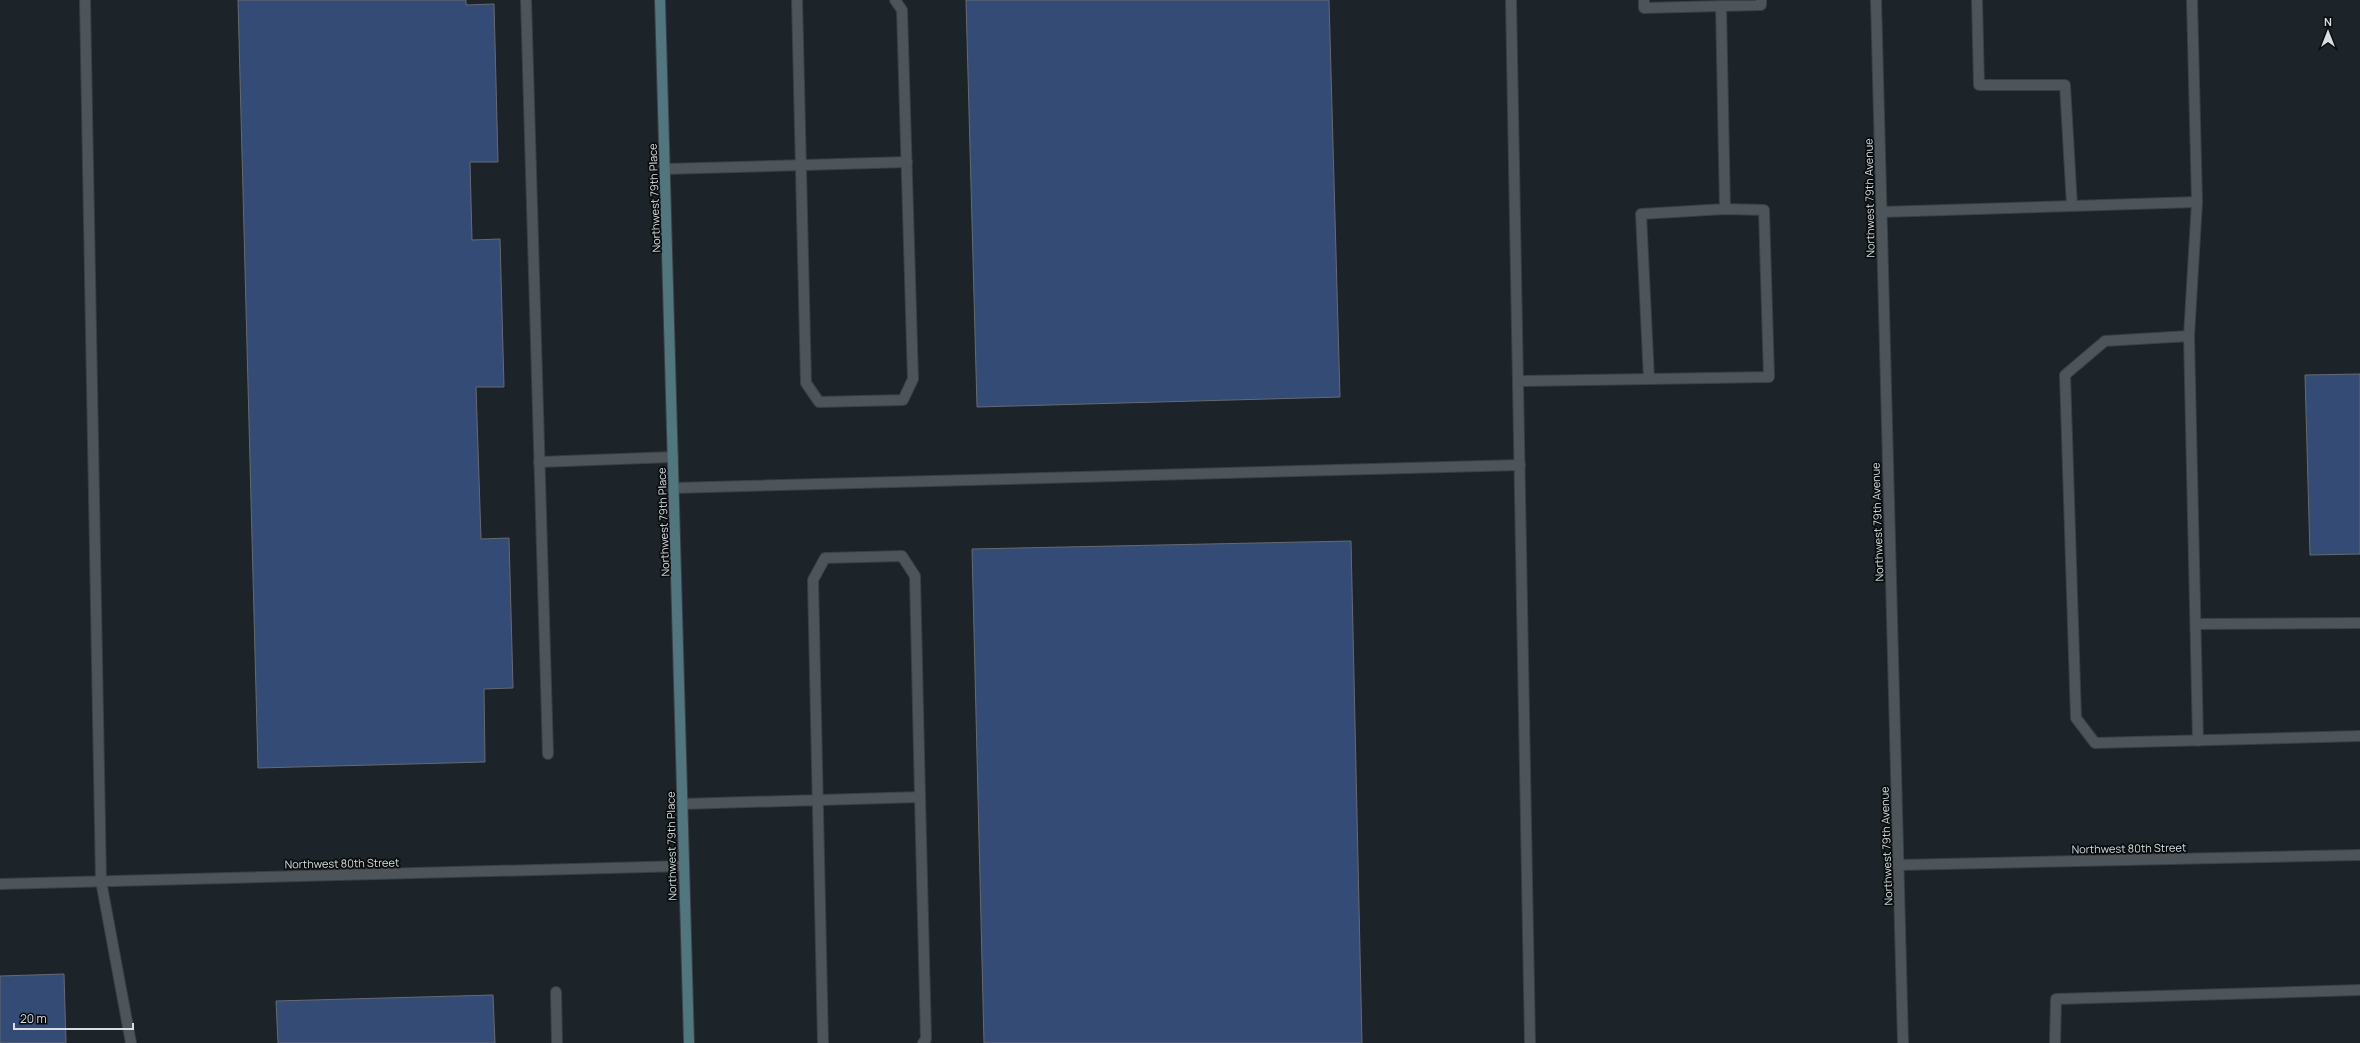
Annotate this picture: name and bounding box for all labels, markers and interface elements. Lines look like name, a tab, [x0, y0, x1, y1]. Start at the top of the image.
north arrow	[2308, 12, 2348, 52]
text: N	[2324, 14, 2332, 29]
street label: Northwest 79th Avenue	[1860, 138, 1878, 258]
street label: Northwest 79th Place	[645, 143, 663, 253]
street label: Northwest 79th Avenue	[1867, 462, 1887, 582]
street label: Northwest 79th Place	[654, 467, 672, 577]
street label: Northwest 79th Avenue	[1876, 786, 1896, 906]
street label: Northwest 79th Place	[663, 791, 679, 901]
street label: Northwest 80th Street	[2072, 840, 2186, 856]
street label: Northwest 80th Street	[285, 855, 399, 871]
scale bar	[14, 1005, 133, 1031]
text: 20 m	[20, 1010, 47, 1027]

